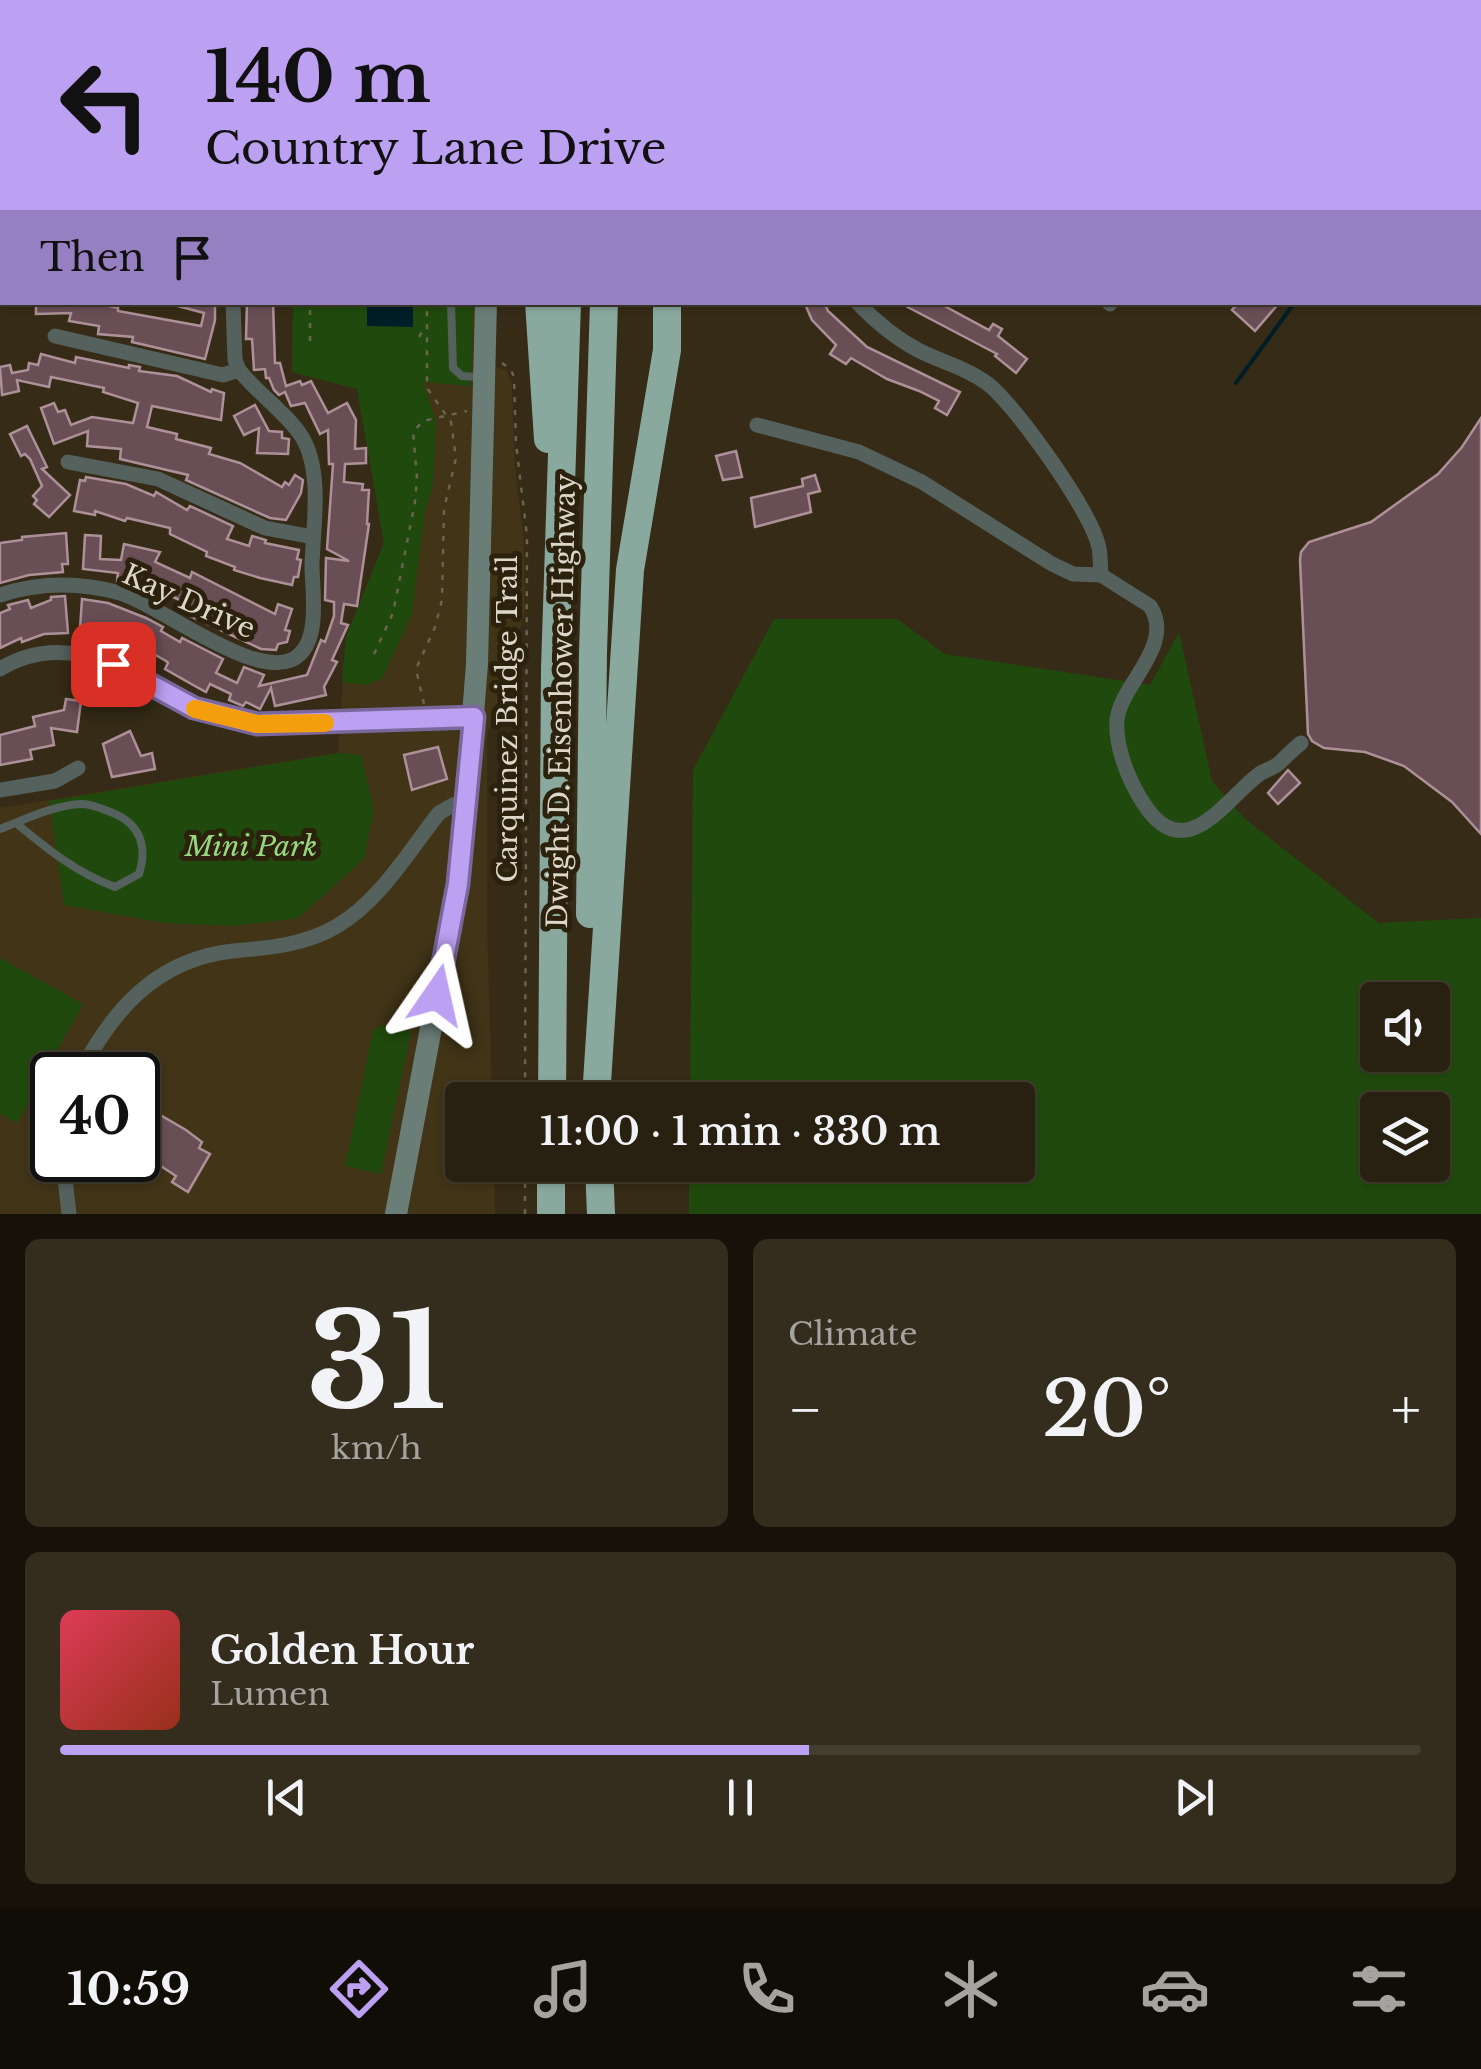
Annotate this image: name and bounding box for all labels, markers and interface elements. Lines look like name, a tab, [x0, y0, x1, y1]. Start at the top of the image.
text: 140 m	[205, 34, 431, 121]
icon: left	[40, 40, 170, 170]
text: Country Lane Drive	[205, 120, 666, 176]
icon: arrive	[165, 230, 220, 285]
text: Then	[40, 234, 145, 281]
street label: Dwight D. Eisenhower Highway	[540, 473, 583, 929]
street label: Carquinez Bridge Trail	[490, 555, 525, 883]
street label: Kay Drive	[117, 557, 261, 646]
pin	[71, 622, 156, 707]
icon: arrive	[86, 637, 141, 692]
park label: Mini Park	[184, 829, 317, 864]
position arrow	[385, 943, 489, 1047]
map controls	[1360, 982, 1450, 1182]
button: sound	[1360, 982, 1450, 1072]
speed limit sign: 40	[30, 1052, 160, 1182]
button: layers	[1360, 1092, 1450, 1182]
text: 11:00 · 1 min · 330 m	[540, 1108, 940, 1155]
text: 31	[307, 1282, 446, 1443]
text: Climate	[788, 1314, 917, 1354]
text: 20°	[1042, 1363, 1171, 1456]
text: −	[788, 1376, 823, 1444]
text: +	[1391, 1376, 1421, 1444]
text: km/h	[331, 1428, 422, 1468]
text: Golden Hour	[210, 1627, 474, 1674]
text: Lumen	[210, 1674, 329, 1714]
icon: previous	[259, 1770, 314, 1825]
icon: pause	[713, 1770, 768, 1825]
icon: next	[1167, 1770, 1222, 1825]
icon: directions	[324, 1954, 394, 2024]
icon: music	[528, 1954, 598, 2024]
icon: phone	[732, 1954, 802, 2024]
icon: climate	[936, 1954, 1006, 2024]
icon: car	[1140, 1954, 1210, 2024]
icon: filters	[1344, 1954, 1414, 2024]
text: 10:59	[67, 1961, 190, 2017]

